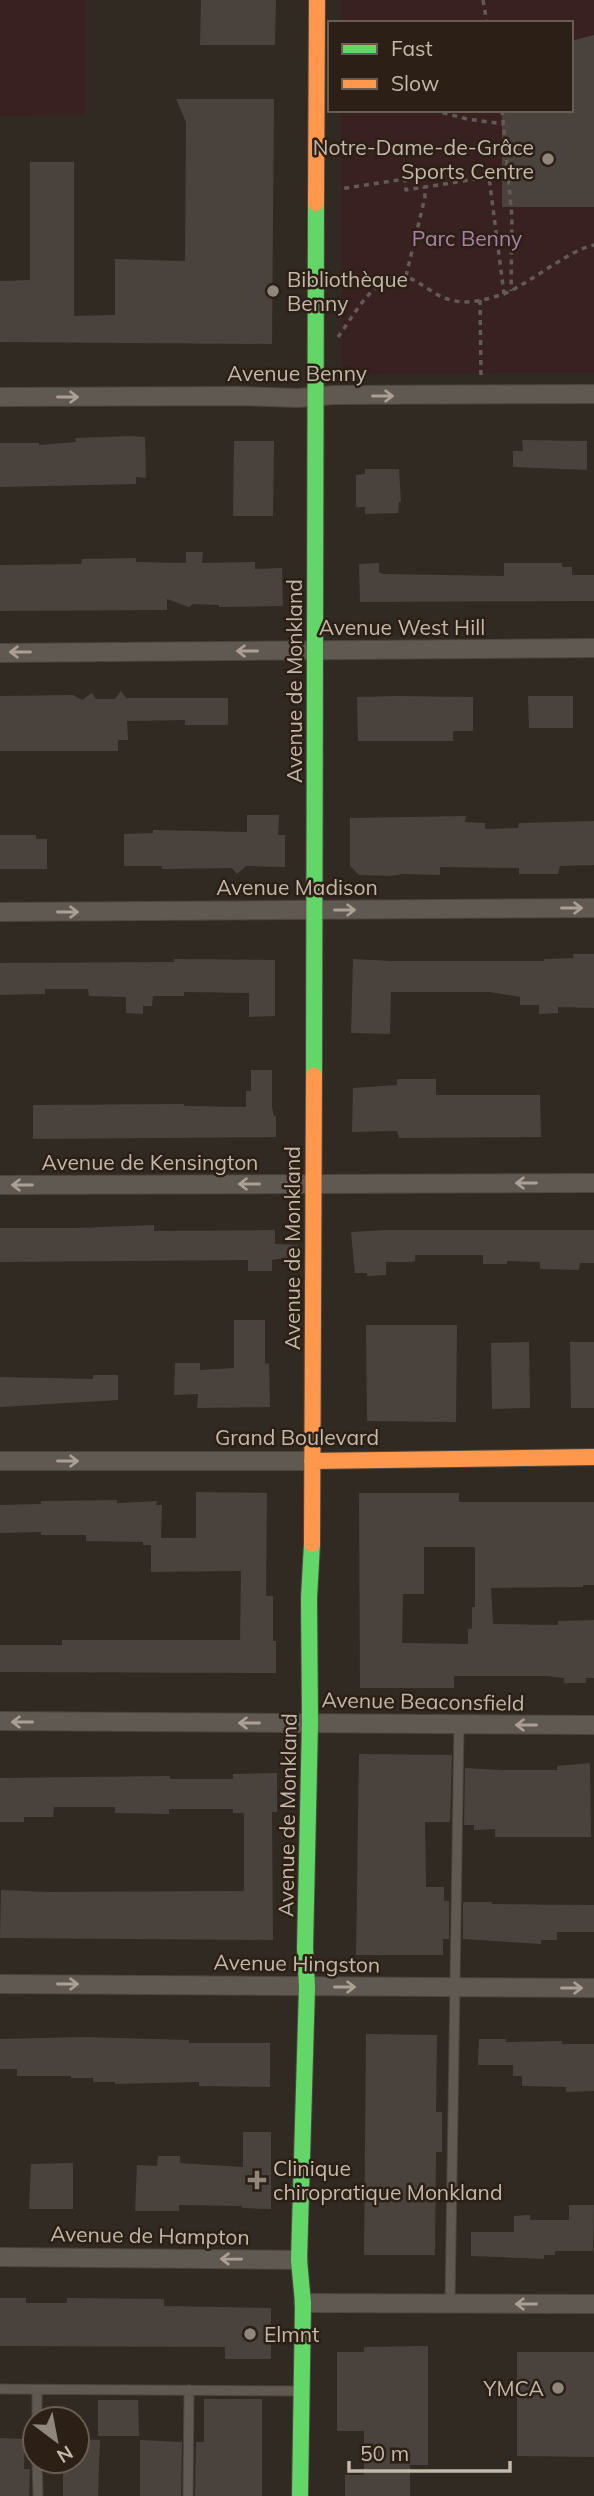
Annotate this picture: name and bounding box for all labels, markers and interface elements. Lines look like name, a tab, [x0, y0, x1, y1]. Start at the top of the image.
legend	[328, 21, 573, 112]
text: Fast	[391, 35, 433, 61]
text: Slow	[391, 70, 439, 96]
place label: Notre-Dame-de-Grâce Sports Centre	[313, 134, 534, 184]
marker: Notre-Dame-de-Grâce Sports Centre	[540, 151, 556, 167]
park label: Parc Benny	[412, 225, 522, 251]
place label: Bibliothèque Benny	[287, 266, 408, 316]
marker: Bibliothèque Benny	[265, 283, 281, 299]
street label: Avenue Benny	[227, 360, 367, 386]
one-way arrow	[372, 389, 395, 402]
one-way arrow	[56, 390, 79, 404]
street label: Avenue de Monkland	[281, 579, 307, 783]
street label: Avenue West Hill	[319, 614, 485, 640]
one-way arrow	[236, 644, 259, 658]
one-way arrow	[8, 645, 31, 659]
street label: Avenue Madison	[216, 874, 378, 900]
one-way arrow	[560, 902, 583, 915]
one-way arrow	[333, 903, 356, 917]
one-way arrow	[56, 905, 79, 919]
street label: Avenue de Monkland	[279, 1146, 305, 1350]
street label: Avenue de Kensington	[42, 1149, 258, 1175]
one-way arrow	[515, 1176, 538, 1190]
one-way arrow	[238, 1177, 261, 1191]
one-way arrow	[11, 1178, 34, 1192]
street label: Grand Boulevard	[215, 1424, 379, 1450]
one-way arrow	[56, 1454, 79, 1468]
street label: Avenue Beaconsfield	[321, 1686, 525, 1716]
street label: Avenue de Monkland	[272, 1713, 302, 1917]
one-way arrow	[11, 1715, 34, 1728]
one-way arrow	[238, 1716, 261, 1730]
one-way arrow	[515, 1718, 538, 1732]
street label: Avenue Hingston	[214, 1949, 380, 1977]
one-way arrow	[56, 1977, 79, 1991]
one-way arrow	[333, 1980, 356, 1994]
one-way arrow	[560, 1981, 583, 1994]
place label: Clinique chiropratique Monkland	[273, 2155, 503, 2205]
marker: Clinique chiropratique Monkland	[247, 2170, 267, 2190]
street label: Avenue de Hampton	[50, 2220, 250, 2250]
one-way arrow	[220, 2252, 243, 2266]
one-way arrow	[515, 2297, 538, 2310]
place label: Elmnt	[264, 2321, 319, 2347]
marker: Elmnt	[242, 2326, 258, 2342]
place label: YMCA	[483, 2375, 545, 2401]
marker: YMCA	[550, 2380, 566, 2396]
north arrow	[21, 2405, 91, 2475]
scale bar	[349, 2430, 510, 2474]
text: N	[53, 2440, 77, 2468]
text: 50 m	[360, 2440, 409, 2466]

